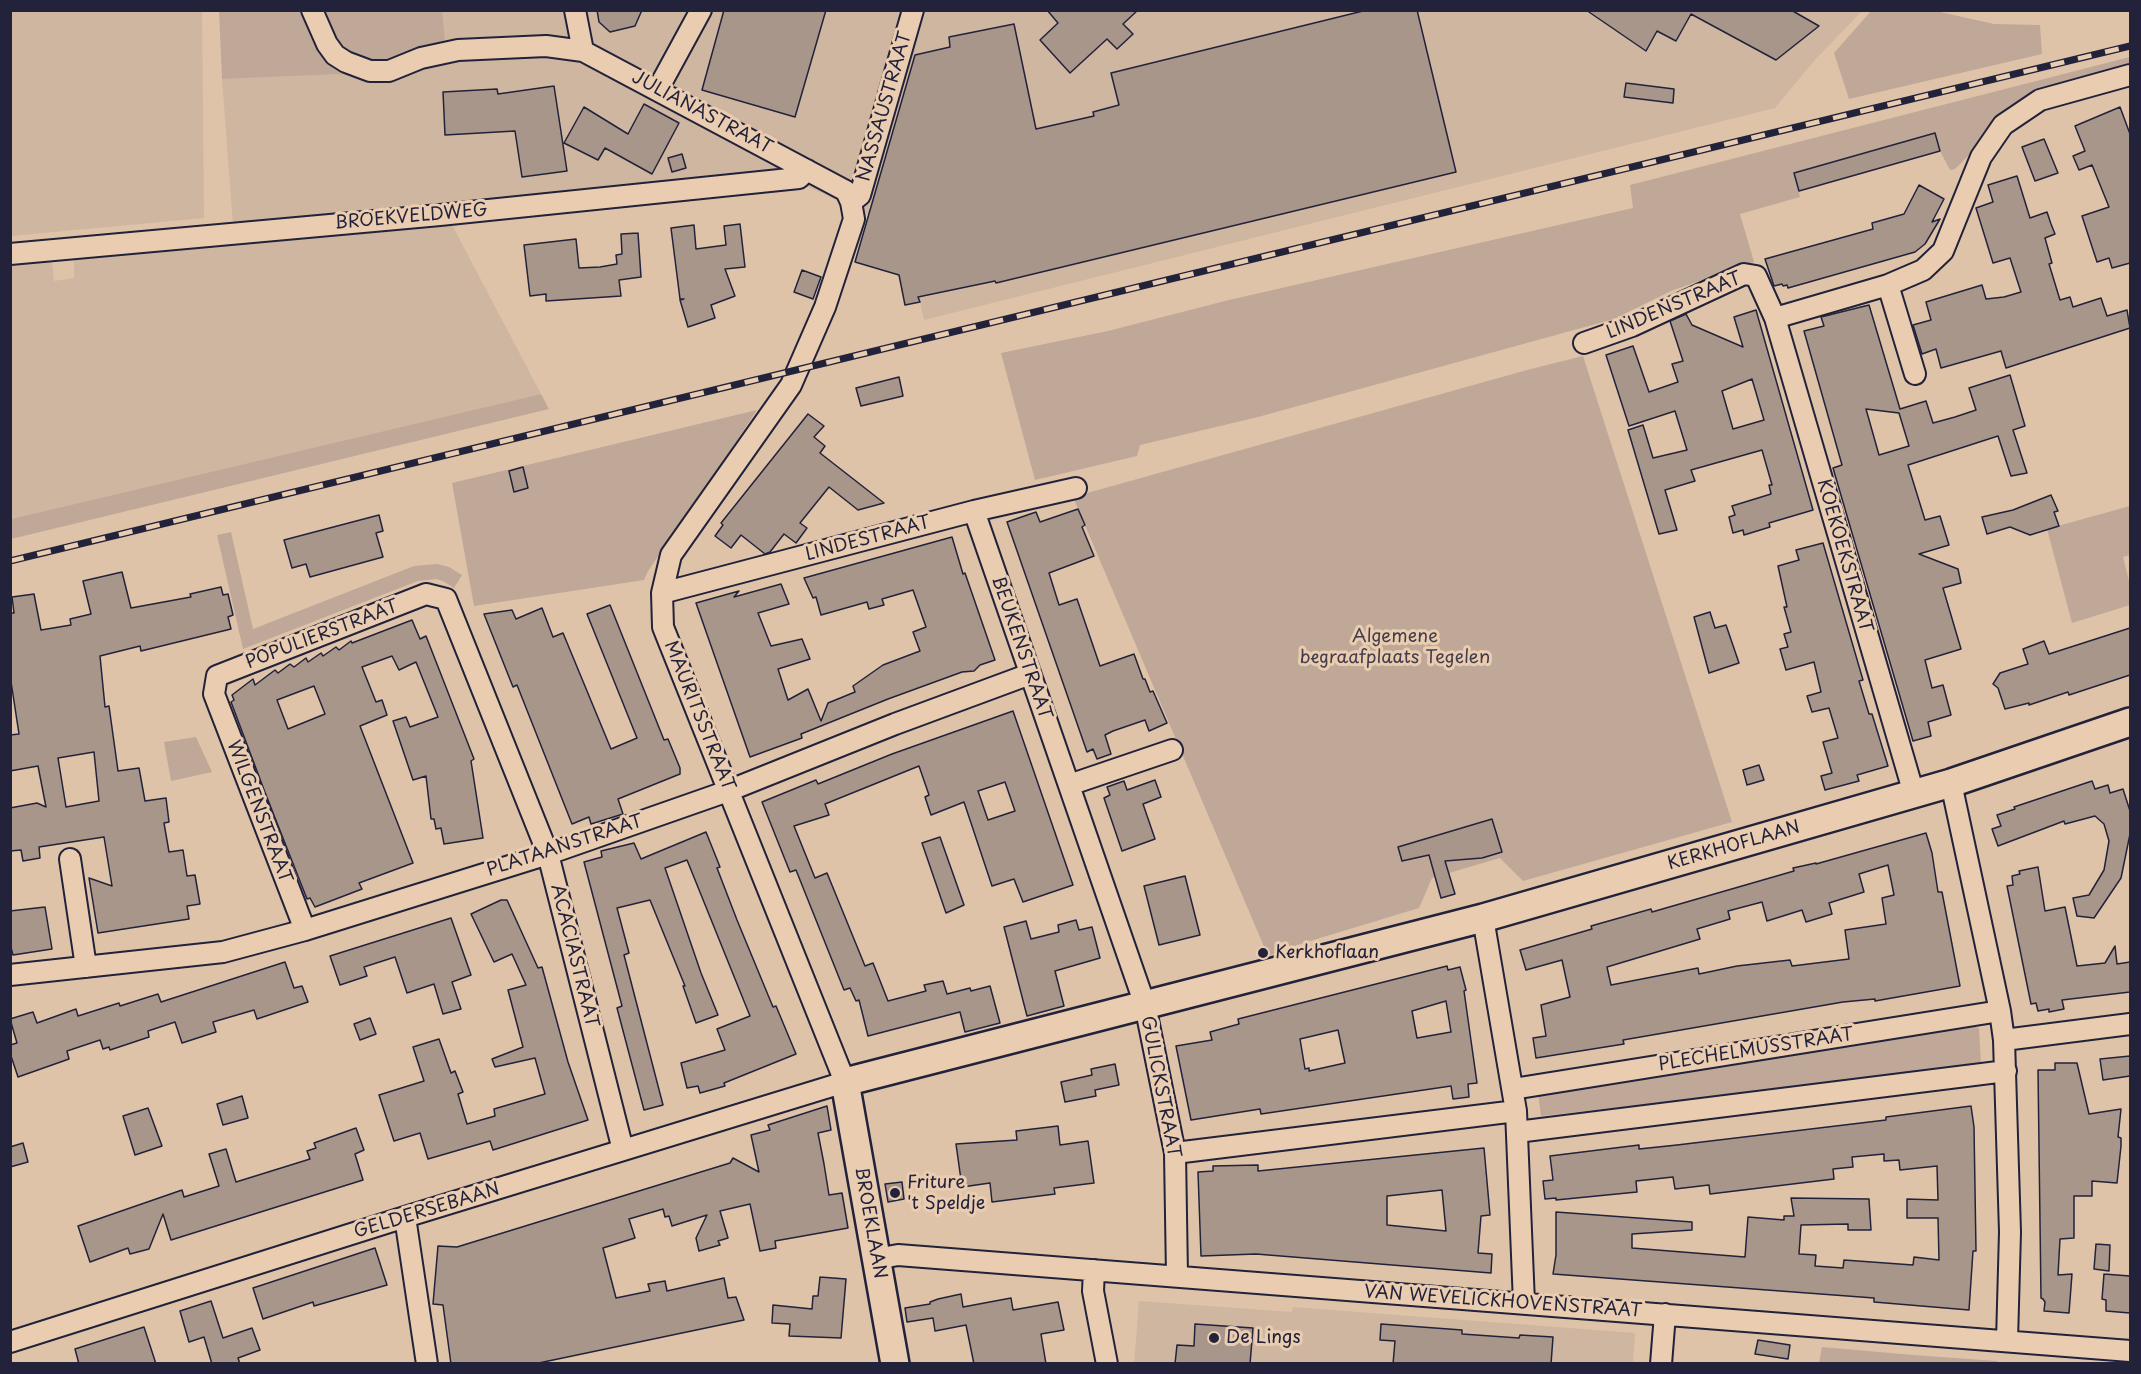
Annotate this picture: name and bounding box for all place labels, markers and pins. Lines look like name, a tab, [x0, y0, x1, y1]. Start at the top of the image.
place label: Kerkhoflaan	[1275, 942, 1379, 964]
marker: Kerkhoflaan	[1256, 946, 1270, 960]
place label: Friture 't Speldje	[907, 1172, 985, 1214]
marker: Friture 't Speldje	[888, 1186, 902, 1200]
place label: De Lings	[1226, 1327, 1301, 1349]
marker: De Lings	[1207, 1331, 1221, 1345]

